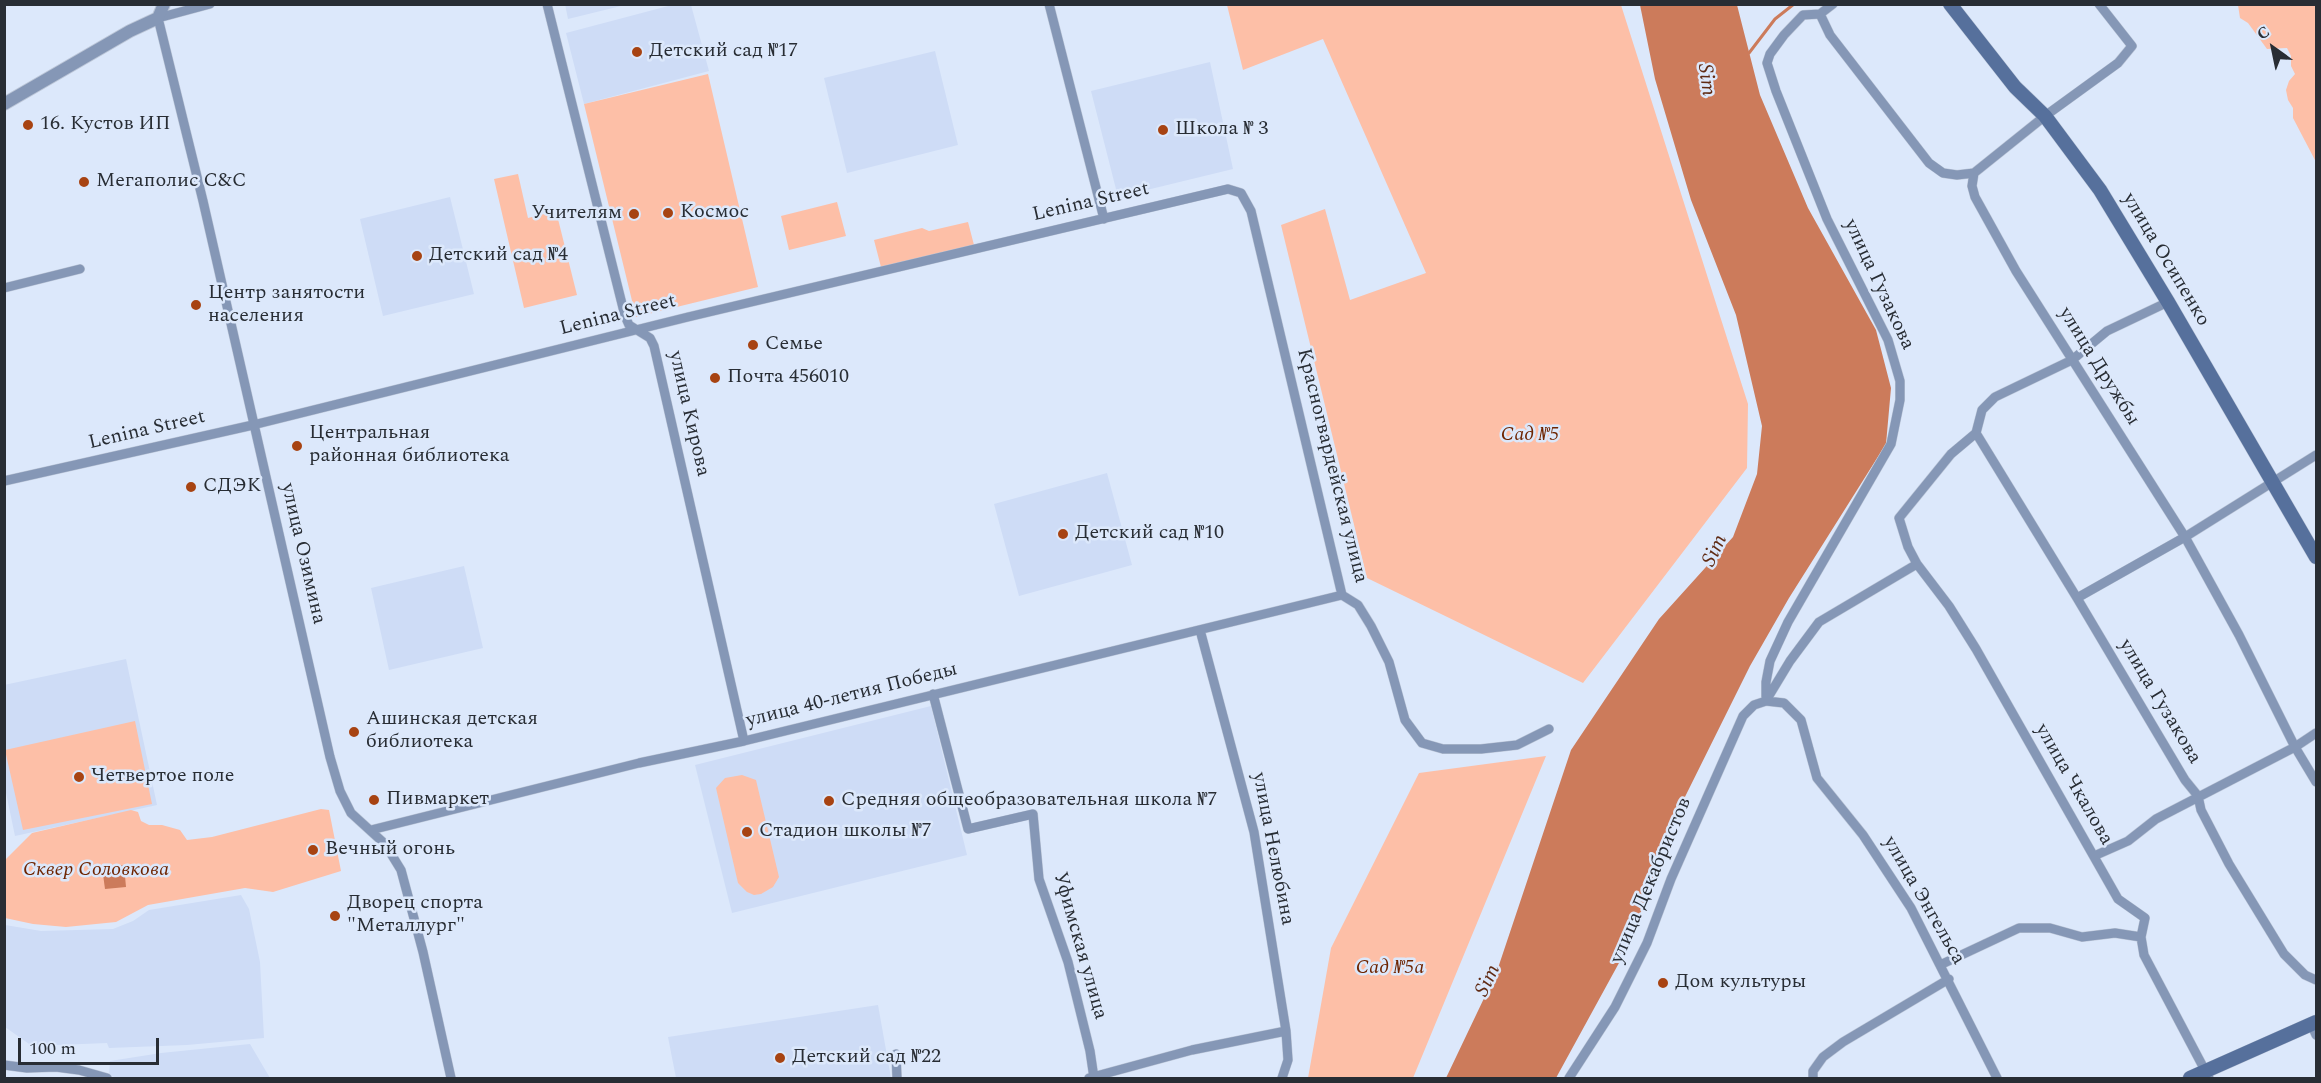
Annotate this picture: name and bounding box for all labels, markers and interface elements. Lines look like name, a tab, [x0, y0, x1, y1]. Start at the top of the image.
north arrow	[2243, 18, 2303, 78]
text: С	[2252, 20, 2275, 46]
place label: Детский сад №17	[649, 40, 798, 64]
marker: Детский сад №17	[630, 45, 644, 59]
water label: Sim	[1690, 62, 1720, 98]
place label: 16. Кустов ИП	[40, 113, 171, 137]
marker: 16. Кустов ИП	[21, 118, 35, 132]
place label: Школа № 3	[1175, 118, 1268, 142]
marker: Школа № 3	[1156, 123, 1170, 137]
place label: Мегаполис C&C	[96, 170, 246, 194]
marker: Мегаполис C&C	[77, 175, 91, 189]
street label: Lenina Street	[1030, 178, 1152, 228]
street label: улица Осипенко	[2116, 189, 2214, 331]
place label: Космос	[680, 201, 749, 225]
place label: Учителям	[531, 202, 622, 226]
marker: Космос	[661, 206, 675, 220]
marker: Учителям	[627, 207, 641, 221]
street label: улица Гузакова	[1837, 216, 1919, 354]
place label: Детский сад №4	[429, 244, 568, 268]
marker: Детский сад №4	[410, 249, 424, 263]
place label: Центр занятости населения	[208, 282, 365, 329]
street label: Lenina Street	[557, 290, 679, 342]
marker: Центр занятости населения	[189, 298, 203, 312]
street label: улица Дружбы	[2052, 303, 2144, 431]
place label: Семье	[765, 333, 823, 357]
marker: Семье	[746, 338, 760, 352]
street label: Красногвардейская улица	[1290, 346, 1372, 586]
street label: улица Кирова	[662, 349, 714, 479]
place label: Почта 456010	[727, 366, 849, 390]
marker: Почта 456010	[708, 371, 722, 385]
street label: Lenina Street	[86, 406, 208, 456]
place label: Центральная районная библиотека	[309, 422, 510, 469]
park label: Сад №5	[1501, 424, 1559, 448]
marker: Центральная районная библиотека	[290, 439, 304, 453]
place label: СДЭК	[203, 475, 261, 499]
marker: СДЭК	[184, 480, 198, 494]
street label: улица Озимина	[274, 481, 330, 627]
place label: Детский сад №10	[1075, 522, 1224, 546]
marker: Детский сад №10	[1056, 527, 1070, 541]
water label: Sim	[1698, 531, 1734, 571]
street label: улица Гузакова	[2112, 635, 2206, 769]
street label: улица 40-летия Победы	[744, 658, 960, 734]
place label: Ашинская детская библиотека	[366, 708, 538, 755]
street label: улица Чкалова	[2029, 720, 2117, 850]
marker: Ашинская детская библиотека	[347, 725, 361, 739]
place label: Четвертое поле	[91, 765, 234, 789]
marker: Четвертое поле	[72, 770, 86, 784]
street label: улица Нелюбина	[1245, 771, 1299, 927]
place label: Пивмаркет	[386, 788, 489, 812]
place label: Средняя общеобразовательная школа №7	[841, 789, 1217, 813]
marker: Пивмаркет	[367, 793, 381, 807]
marker: Средняя общеобразовательная школа №7	[822, 794, 836, 808]
street label: улица Декабристов	[1606, 794, 1698, 968]
place label: Стадион школы №7	[759, 820, 931, 844]
marker: Стадион школы №7	[740, 825, 754, 839]
street label: улица Энгельса	[1877, 833, 1969, 969]
place label: Вечный огонь	[325, 838, 455, 862]
marker: Вечный огонь	[306, 843, 320, 857]
park label: Сквер Соловкова	[23, 859, 169, 883]
street label: Уфимская улица	[1047, 870, 1111, 1022]
place label: Дворец спорта "Металлург"	[347, 892, 483, 939]
marker: Дворец спорта "Металлург"	[328, 909, 342, 923]
park label: Сад №5а	[1356, 957, 1424, 981]
water label: Sim	[1471, 961, 1507, 1001]
place label: Дом культуры	[1675, 971, 1806, 995]
marker: Дом культуры	[1656, 976, 1670, 990]
scale bar	[21, 1026, 162, 1064]
text: 100 m	[29, 1035, 76, 1062]
place label: Детский сад №22	[792, 1046, 941, 1070]
marker: Детский сад №22	[773, 1051, 787, 1065]

